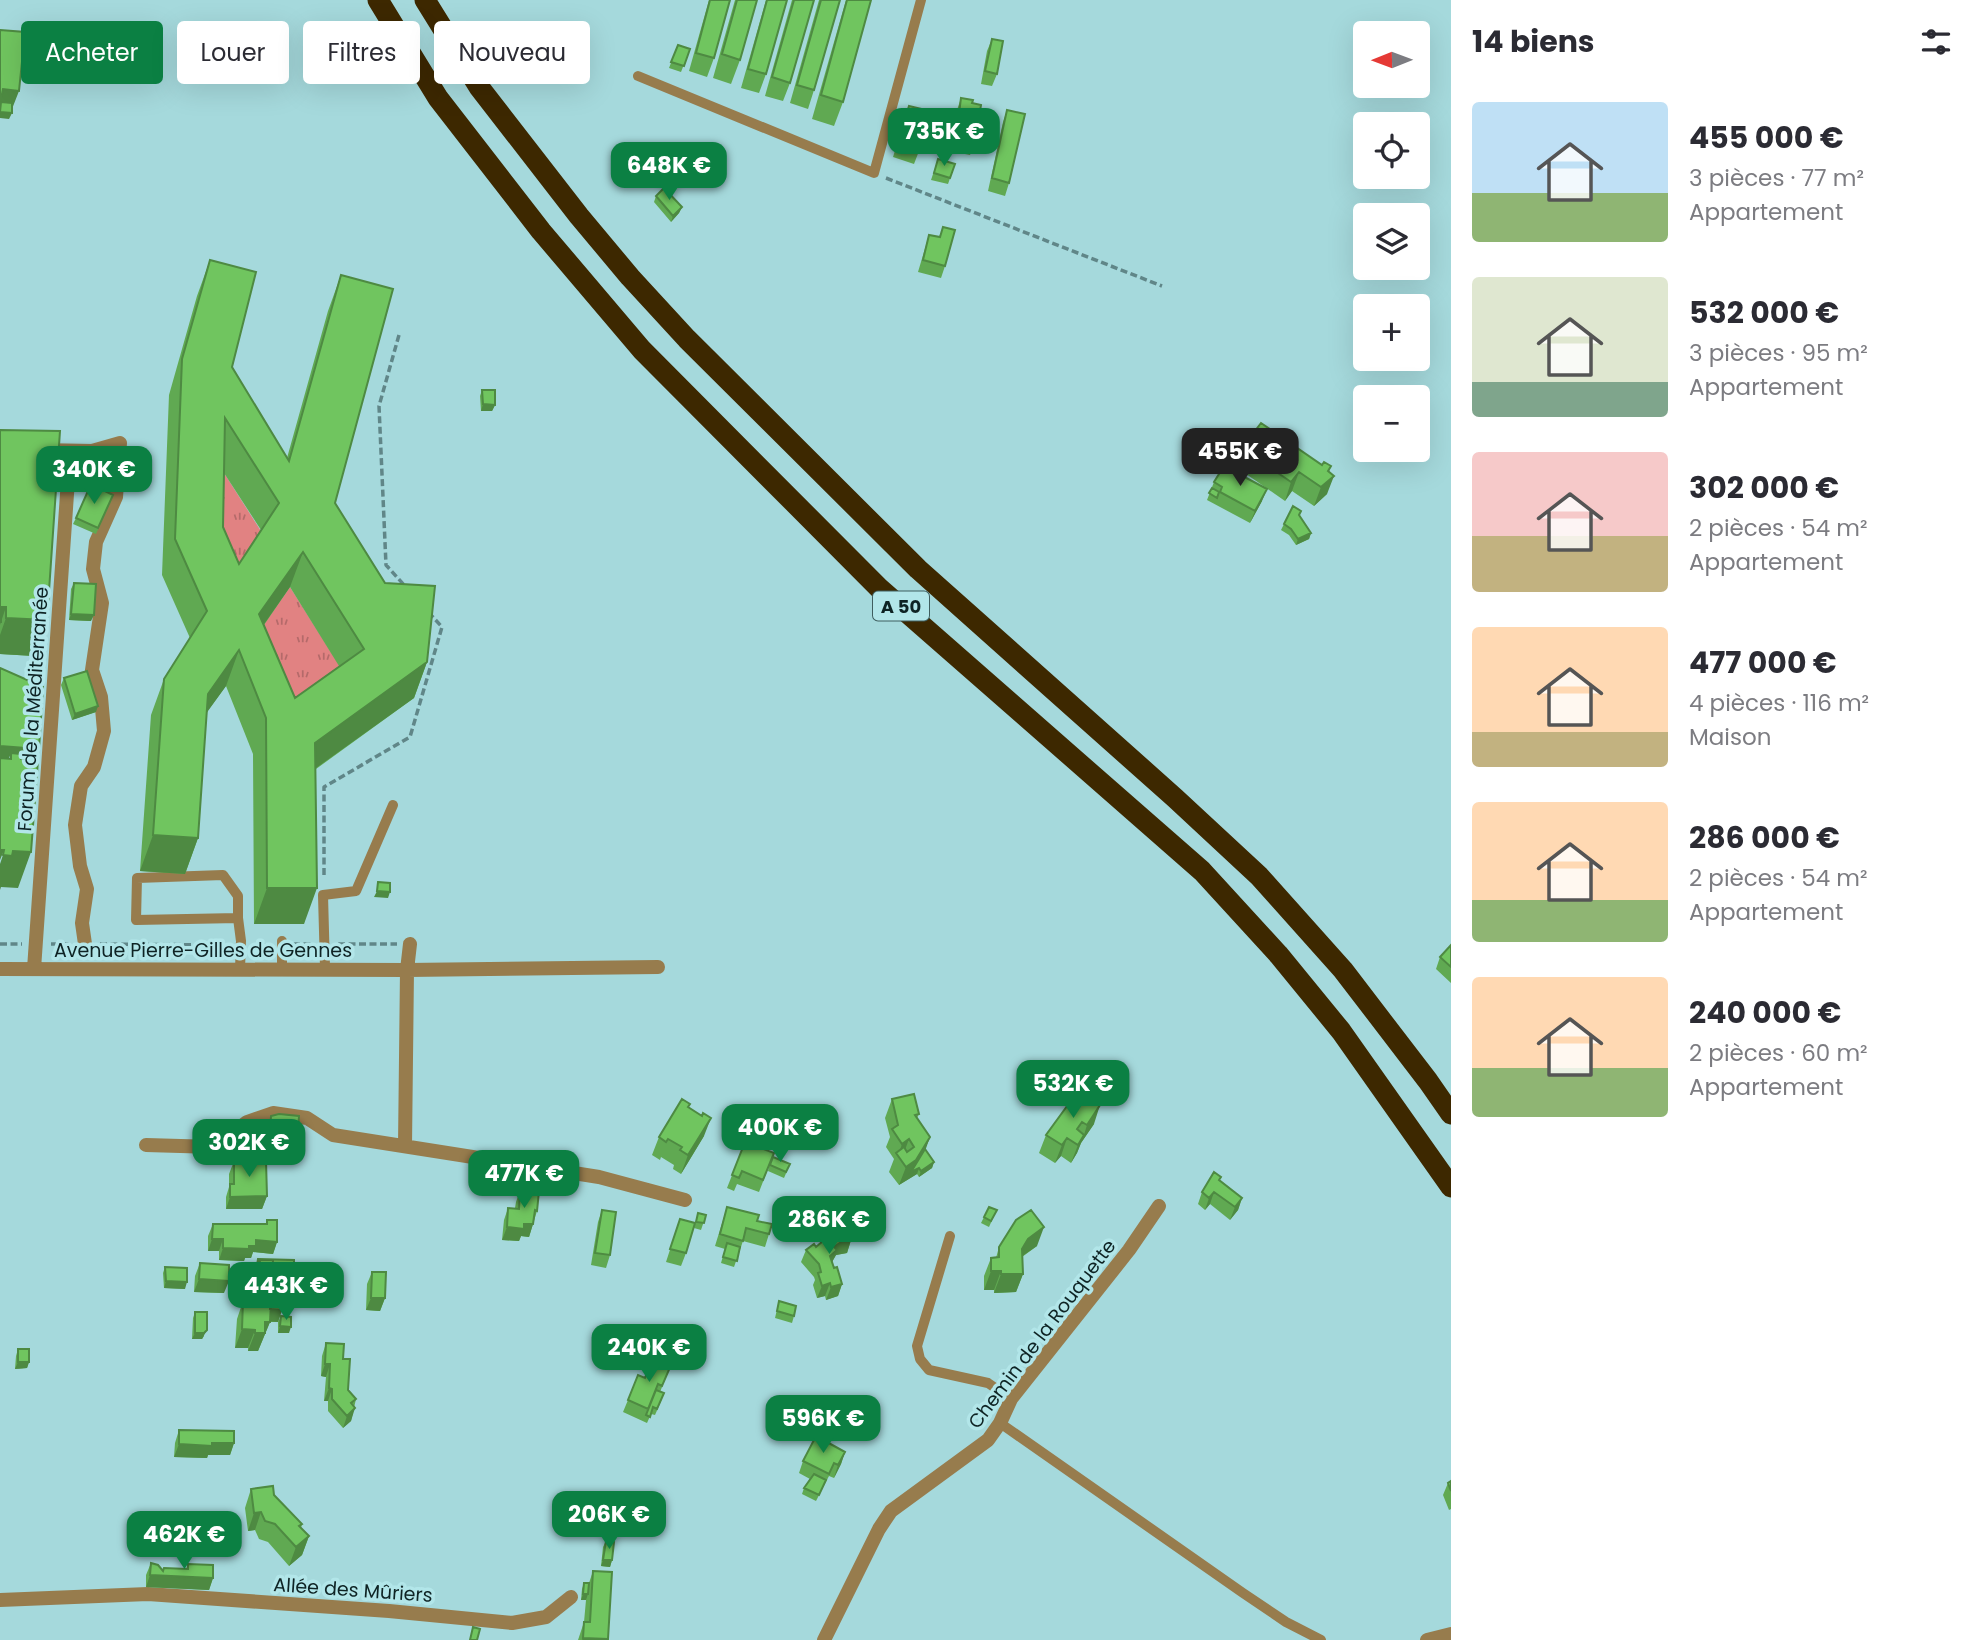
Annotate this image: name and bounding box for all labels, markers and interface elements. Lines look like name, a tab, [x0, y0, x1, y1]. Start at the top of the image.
text: 14 biens	[1472, 20, 1595, 63]
chip: Acheter	[21, 21, 163, 84]
chip: Louer	[177, 21, 289, 84]
chip: Filtres	[303, 21, 420, 84]
chip: Nouveau	[434, 21, 590, 84]
north arrow	[1353, 21, 1430, 98]
map controls	[1353, 21, 1430, 462]
icon: filters	[1917, 23, 1955, 61]
pin: 735K €	[887, 108, 1001, 168]
button: locate	[1353, 112, 1430, 189]
text: 735K €	[904, 115, 984, 147]
text: 455 000 €	[1689, 116, 1844, 159]
icon: home	[1528, 130, 1612, 214]
pin: 648K €	[612, 142, 726, 202]
text: 648K €	[627, 149, 711, 181]
text: 3 pièces · 77 m²	[1689, 162, 1864, 194]
text: Appartement	[1689, 196, 1843, 228]
button: layers	[1353, 203, 1430, 280]
text: 532 000 €	[1689, 291, 1839, 334]
button: +	[1353, 294, 1430, 371]
icon: home	[1528, 305, 1612, 389]
text: 3 pièces · 95 m²	[1689, 337, 1868, 369]
text: Appartement	[1689, 371, 1843, 403]
button: −	[1353, 385, 1430, 462]
pin: 455K €	[1183, 428, 1297, 488]
text: 455K €	[1198, 435, 1282, 467]
pin: 340K €	[37, 447, 151, 506]
text: 340K €	[52, 453, 136, 485]
text: 302 000 €	[1689, 466, 1839, 509]
icon: home	[1528, 480, 1612, 564]
text: 2 pièces · 54 m²	[1689, 512, 1868, 544]
text: Appartement	[1689, 546, 1843, 578]
street label: Forum de la Méditerranée	[11, 586, 55, 832]
road number: A 50	[873, 592, 929, 620]
text: 477 000 €	[1689, 641, 1837, 684]
icon: home	[1528, 655, 1612, 739]
text: 4 pièces · 116 m²	[1689, 687, 1869, 719]
text: Maison	[1689, 721, 1771, 753]
text: 286 000 €	[1689, 816, 1840, 859]
icon: home	[1528, 830, 1612, 914]
text: 2 pièces · 54 m²	[1689, 862, 1868, 894]
text: Appartement	[1689, 896, 1843, 928]
street label: Avenue Pierre-Gilles de Gennes	[54, 937, 352, 964]
text: 240 000 €	[1689, 991, 1841, 1034]
icon: home	[1528, 1005, 1612, 1089]
text: 2 pièces · 60 m²	[1689, 1037, 1868, 1069]
pin: 532K €	[1016, 1060, 1130, 1120]
text: 532K €	[1032, 1067, 1114, 1099]
text: Appartement	[1689, 1071, 1843, 1103]
pin: 400K €	[723, 1104, 837, 1164]
text: 400K €	[738, 1111, 822, 1143]
pin: 302K €	[192, 1120, 306, 1179]
text: 302K €	[208, 1126, 290, 1158]
pin: 477K €	[467, 1150, 581, 1210]
text: 477K €	[484, 1157, 564, 1189]
pin: 286K €	[772, 1196, 886, 1256]
text: 286K €	[788, 1203, 870, 1235]
street label: Chemin de la Rouquette	[962, 1234, 1122, 1434]
pin: 443K €	[229, 1262, 343, 1322]
text: 443K €	[244, 1269, 328, 1301]
pin: 240K €	[592, 1324, 706, 1384]
text: 240K €	[608, 1331, 690, 1363]
pin: 596K €	[766, 1396, 880, 1455]
text: 596K €	[782, 1402, 864, 1434]
pin: 206K €	[552, 1492, 666, 1551]
text: 206K €	[568, 1498, 650, 1530]
pin: 462K €	[127, 1512, 241, 1571]
text: 462K €	[143, 1518, 225, 1550]
street label: Allée des Mûriers	[273, 1571, 433, 1609]

